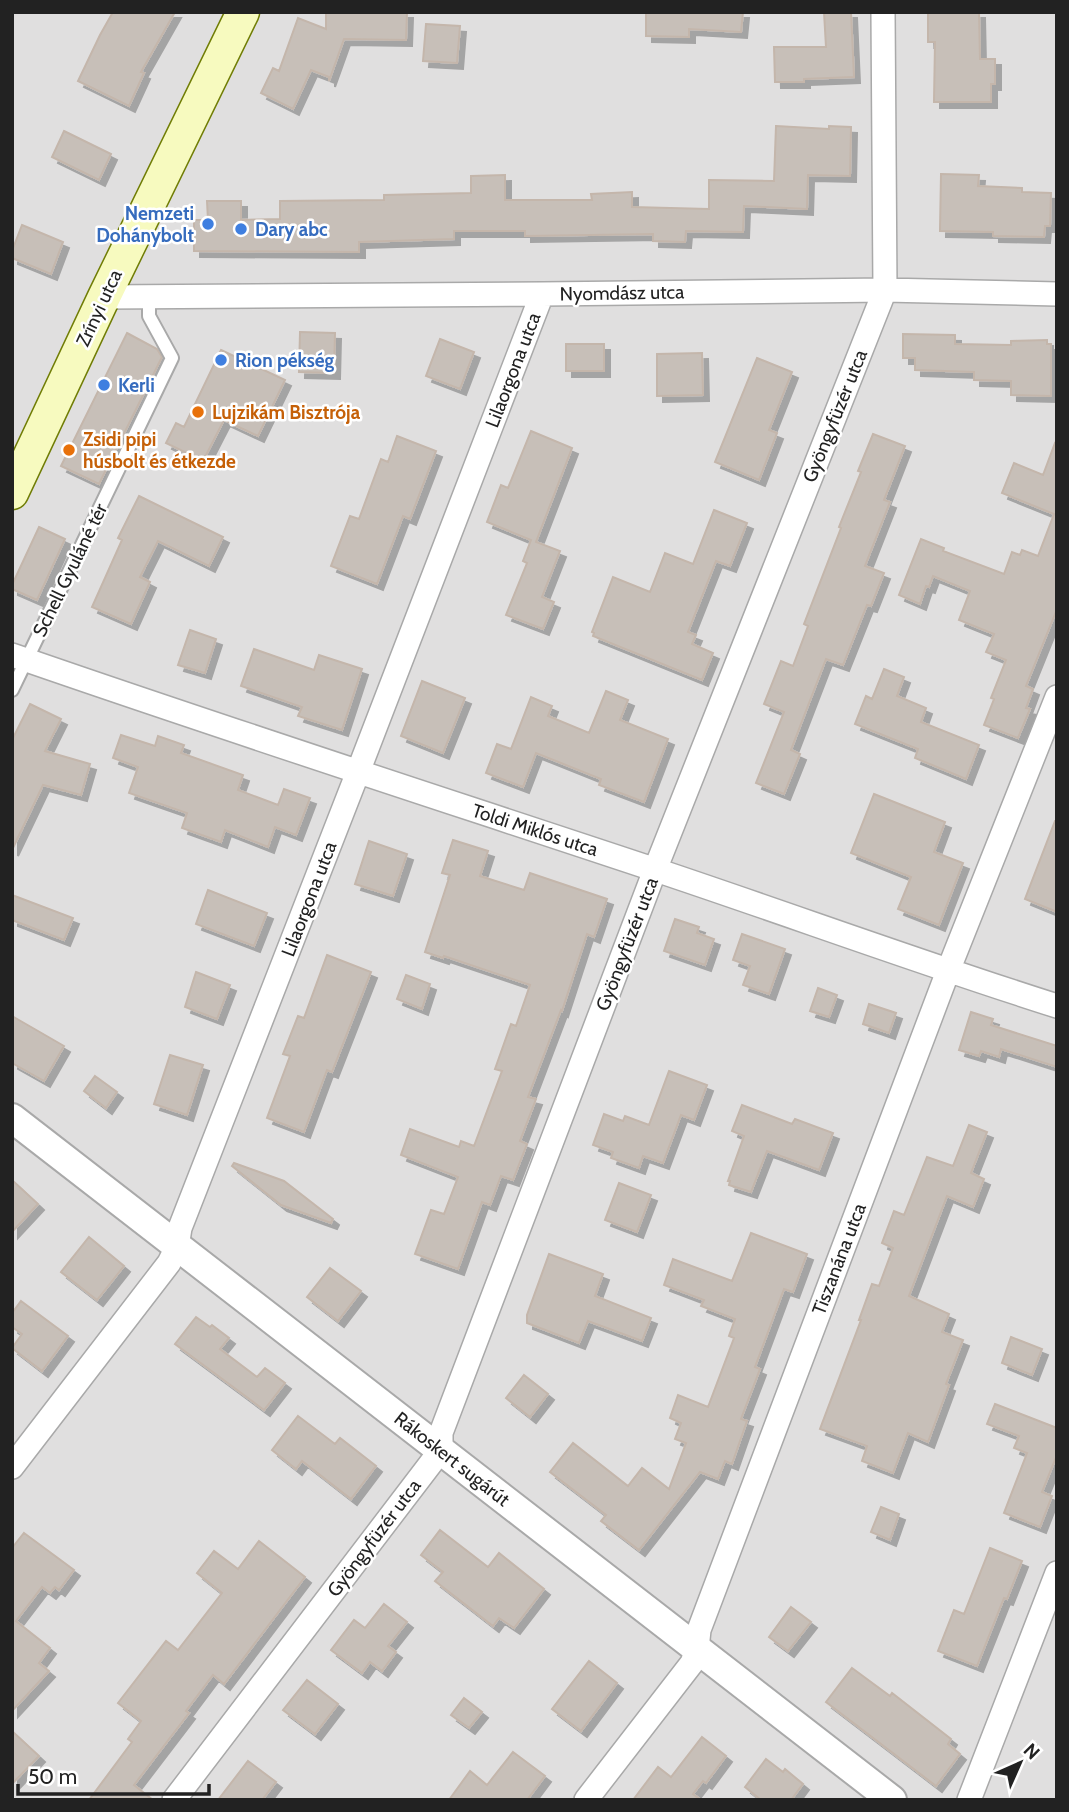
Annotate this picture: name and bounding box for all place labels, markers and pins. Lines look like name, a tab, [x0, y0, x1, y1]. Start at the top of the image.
place label: Nemzeti Dohánybolt	[96, 202, 194, 247]
marker: Nemzeti Dohánybolt	[200, 216, 216, 232]
place label: Dary abc	[255, 218, 328, 241]
marker: Dary abc	[233, 221, 249, 237]
place label: Rion pékség	[235, 349, 335, 372]
marker: Rion pékség	[213, 352, 229, 368]
place label: Kerli	[118, 374, 155, 397]
marker: Kerli	[96, 377, 112, 393]
place label: Lujzikám Bisztrója	[212, 401, 361, 424]
marker: Lujzikám Bisztrója	[190, 404, 206, 420]
place label: Zsidi pipi húsbolt és étkezde	[83, 428, 236, 473]
marker: Zsidi pipi húsbolt és étkezde	[61, 442, 77, 458]

